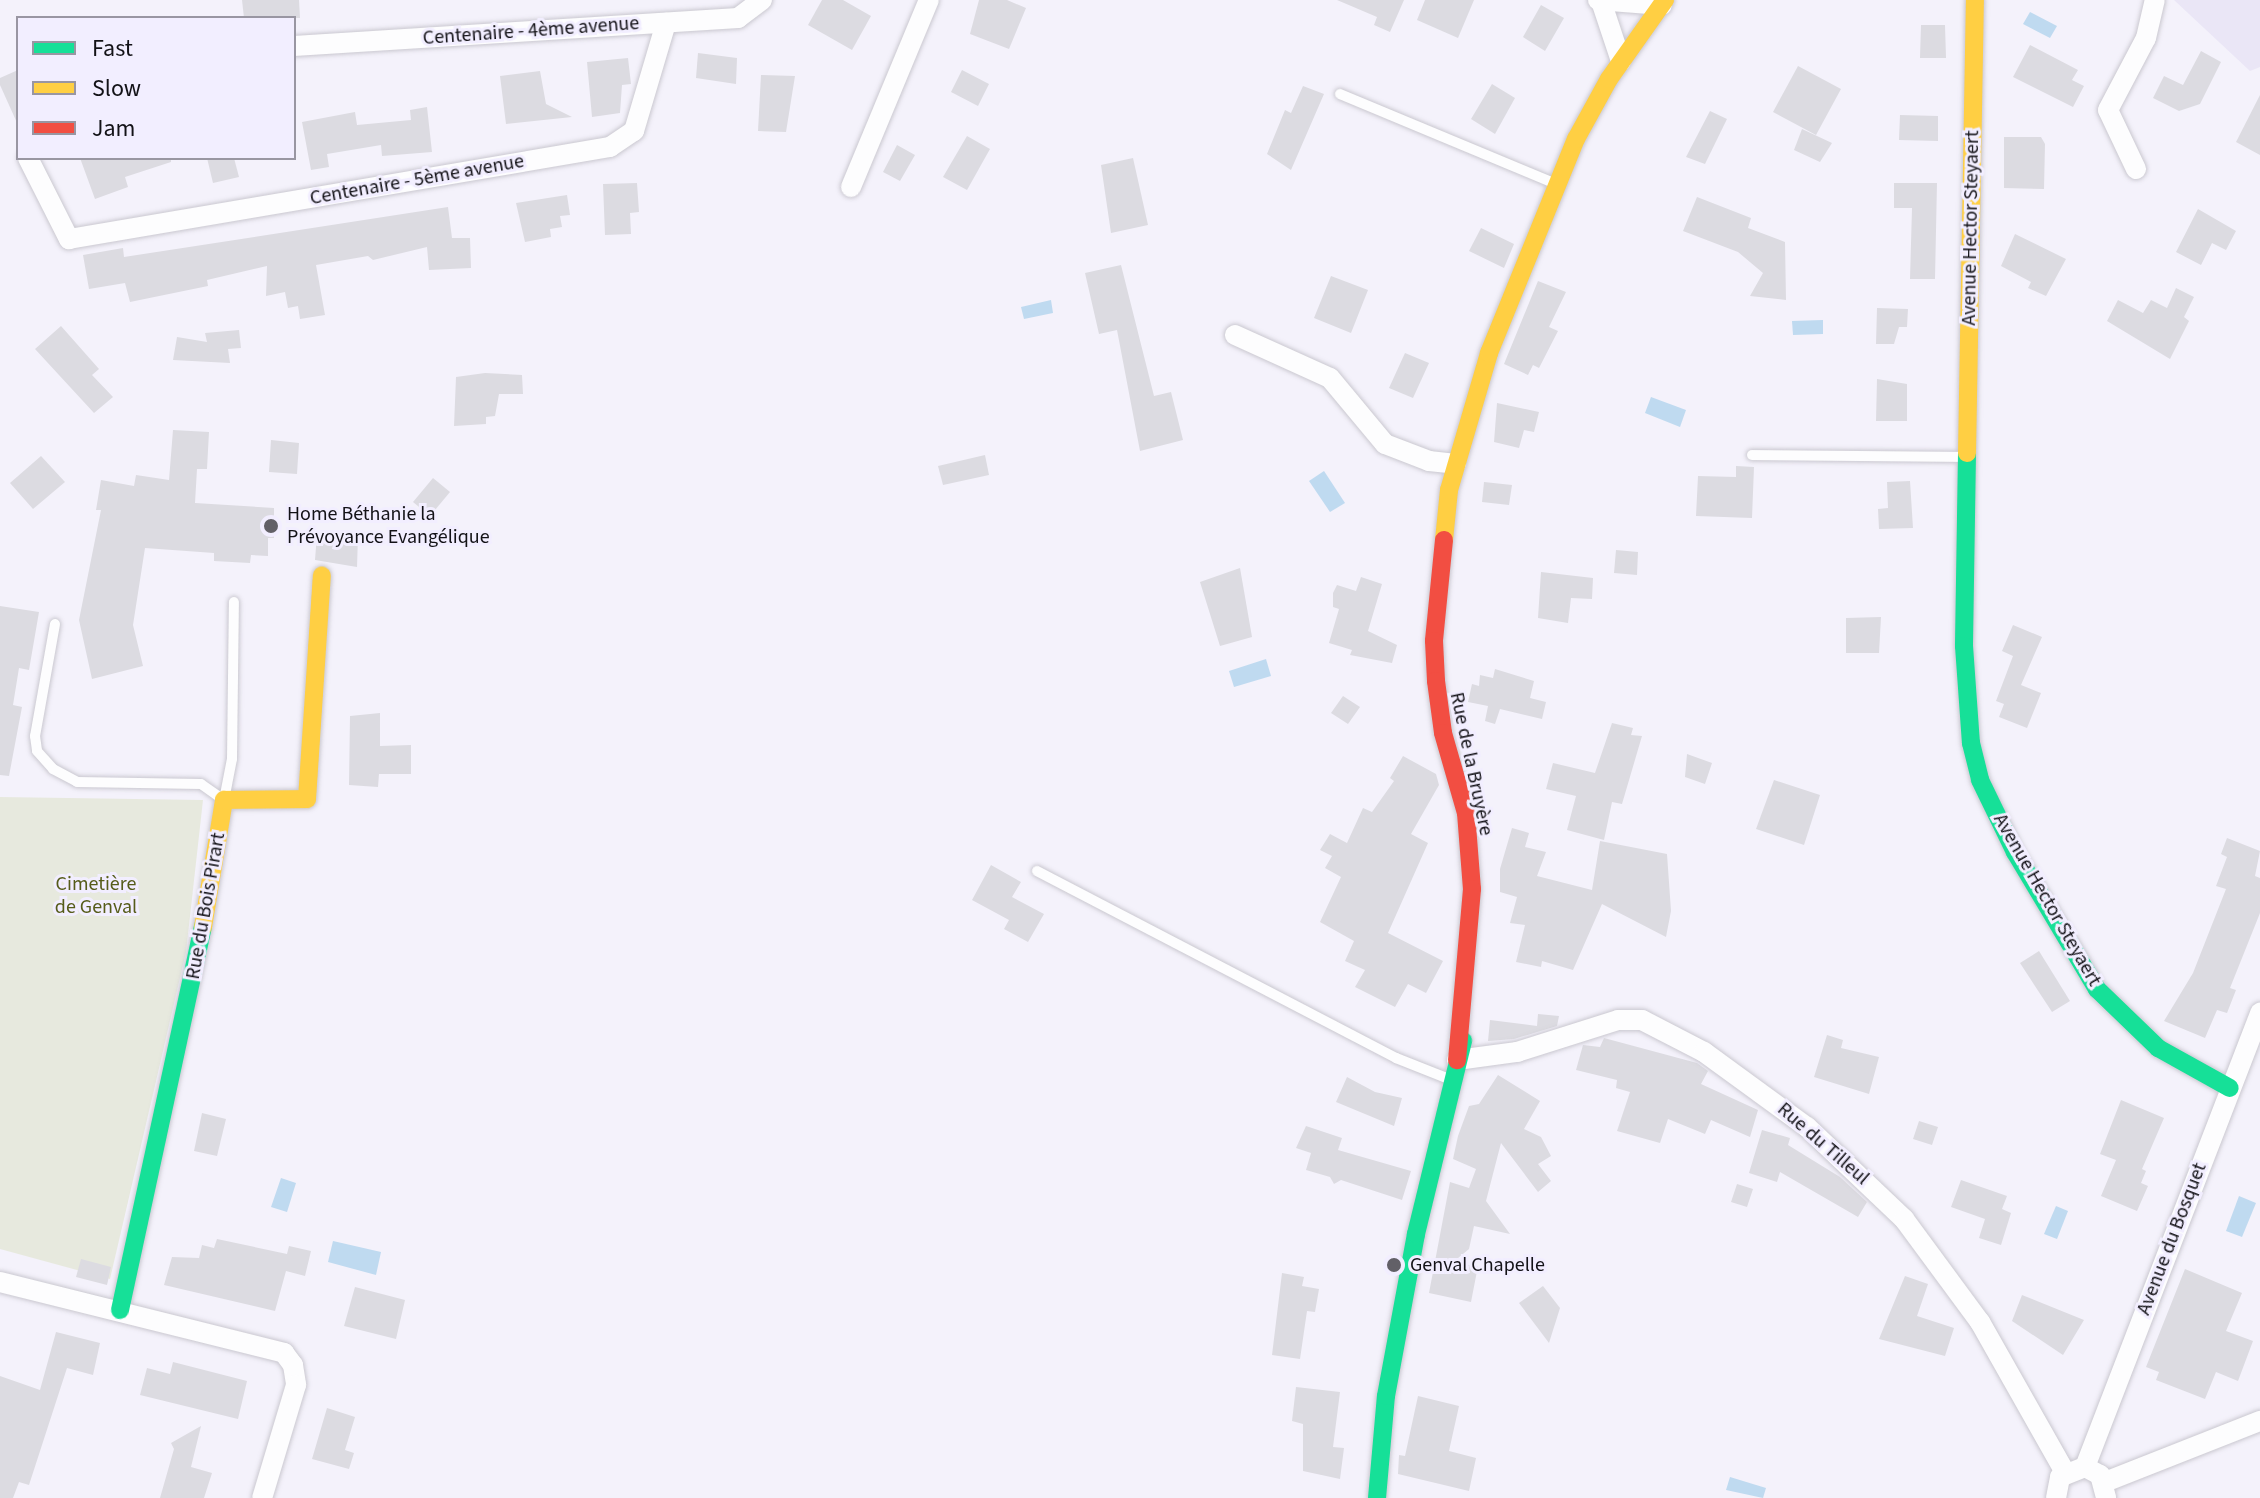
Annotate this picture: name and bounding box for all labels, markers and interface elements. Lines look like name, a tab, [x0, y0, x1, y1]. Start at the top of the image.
street label: Centenaire - 4ème avenue	[422, 11, 640, 51]
legend	[16, 16, 296, 160]
text: Fast	[92, 31, 133, 66]
text: Slow	[92, 71, 141, 106]
text: Jam	[92, 111, 136, 146]
street label: Avenue Hector Steyaert	[1957, 130, 1985, 326]
street label: Centenaire - 5ème avenue	[308, 149, 526, 211]
place label: Home Béthanie la Prévoyance Evangélique	[287, 502, 490, 549]
marker: Home Béthanie la Prévoyance Evangélique	[262, 517, 280, 535]
street label: Rue de la Bruyère	[1444, 690, 1498, 838]
street label: Avenue Hector Steyaert	[1988, 810, 2106, 990]
street label: Rue du Bois Pirart	[181, 831, 231, 981]
park label: Cimetière de Genval	[55, 873, 137, 920]
street label: Rue du Tilleul	[1772, 1098, 1874, 1190]
street label: Avenue du Bosquet	[2132, 1160, 2212, 1318]
place label: Genval Chapelle	[1410, 1253, 1545, 1277]
marker: Genval Chapelle	[1385, 1256, 1403, 1274]

